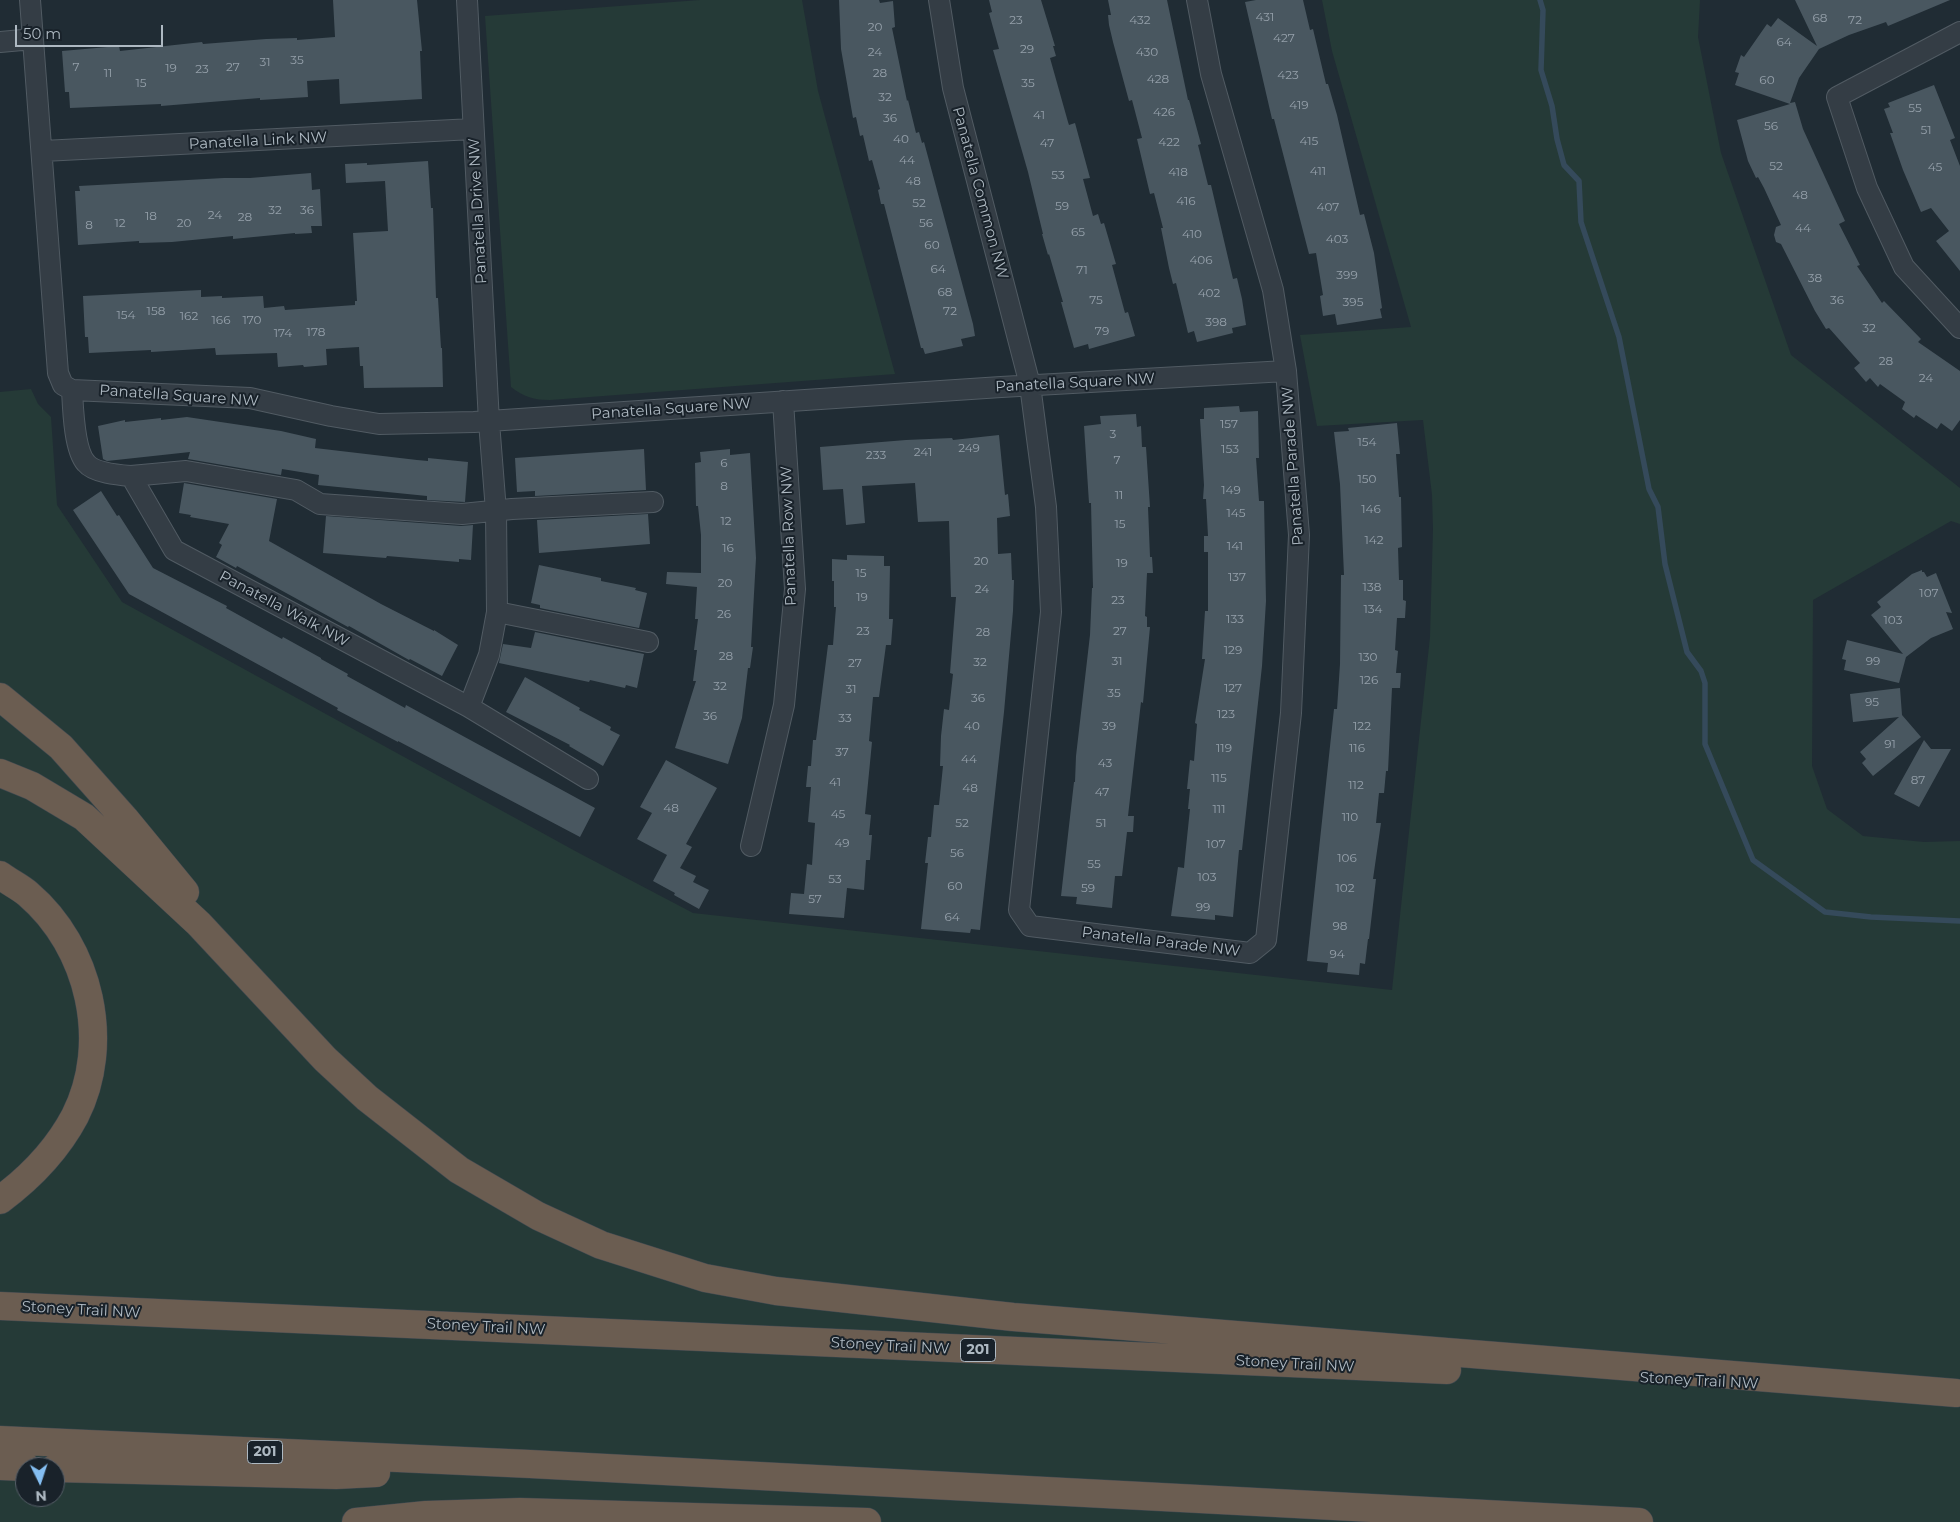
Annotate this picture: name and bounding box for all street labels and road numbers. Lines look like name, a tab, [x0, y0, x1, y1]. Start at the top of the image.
street label: Panatella Common NW	[948, 105, 1012, 281]
street label: Panatella Link NW	[188, 128, 328, 154]
street label: Panatella Drive NW	[465, 138, 491, 284]
street label: Panatella Square NW	[995, 370, 1155, 396]
street label: Panatella Square NW	[99, 381, 259, 411]
street label: Panatella Parade NW	[1278, 386, 1308, 546]
street label: Panatella Square NW	[591, 394, 751, 424]
street label: Panatella Row NW	[778, 466, 800, 606]
street label: Panatella Walk NW	[216, 567, 352, 651]
street label: Panatella Parade NW	[1081, 923, 1241, 961]
street label: Stoney Trail NW	[21, 1298, 141, 1322]
street label: Stoney Trail NW	[426, 1315, 546, 1339]
street label: Stoney Trail NW	[830, 1334, 950, 1358]
road number: 201	[960, 1338, 996, 1362]
street label: Stoney Trail NW	[1235, 1352, 1355, 1376]
street label: Stoney Trail NW	[1639, 1369, 1759, 1393]
road number: 201	[248, 1440, 282, 1464]

